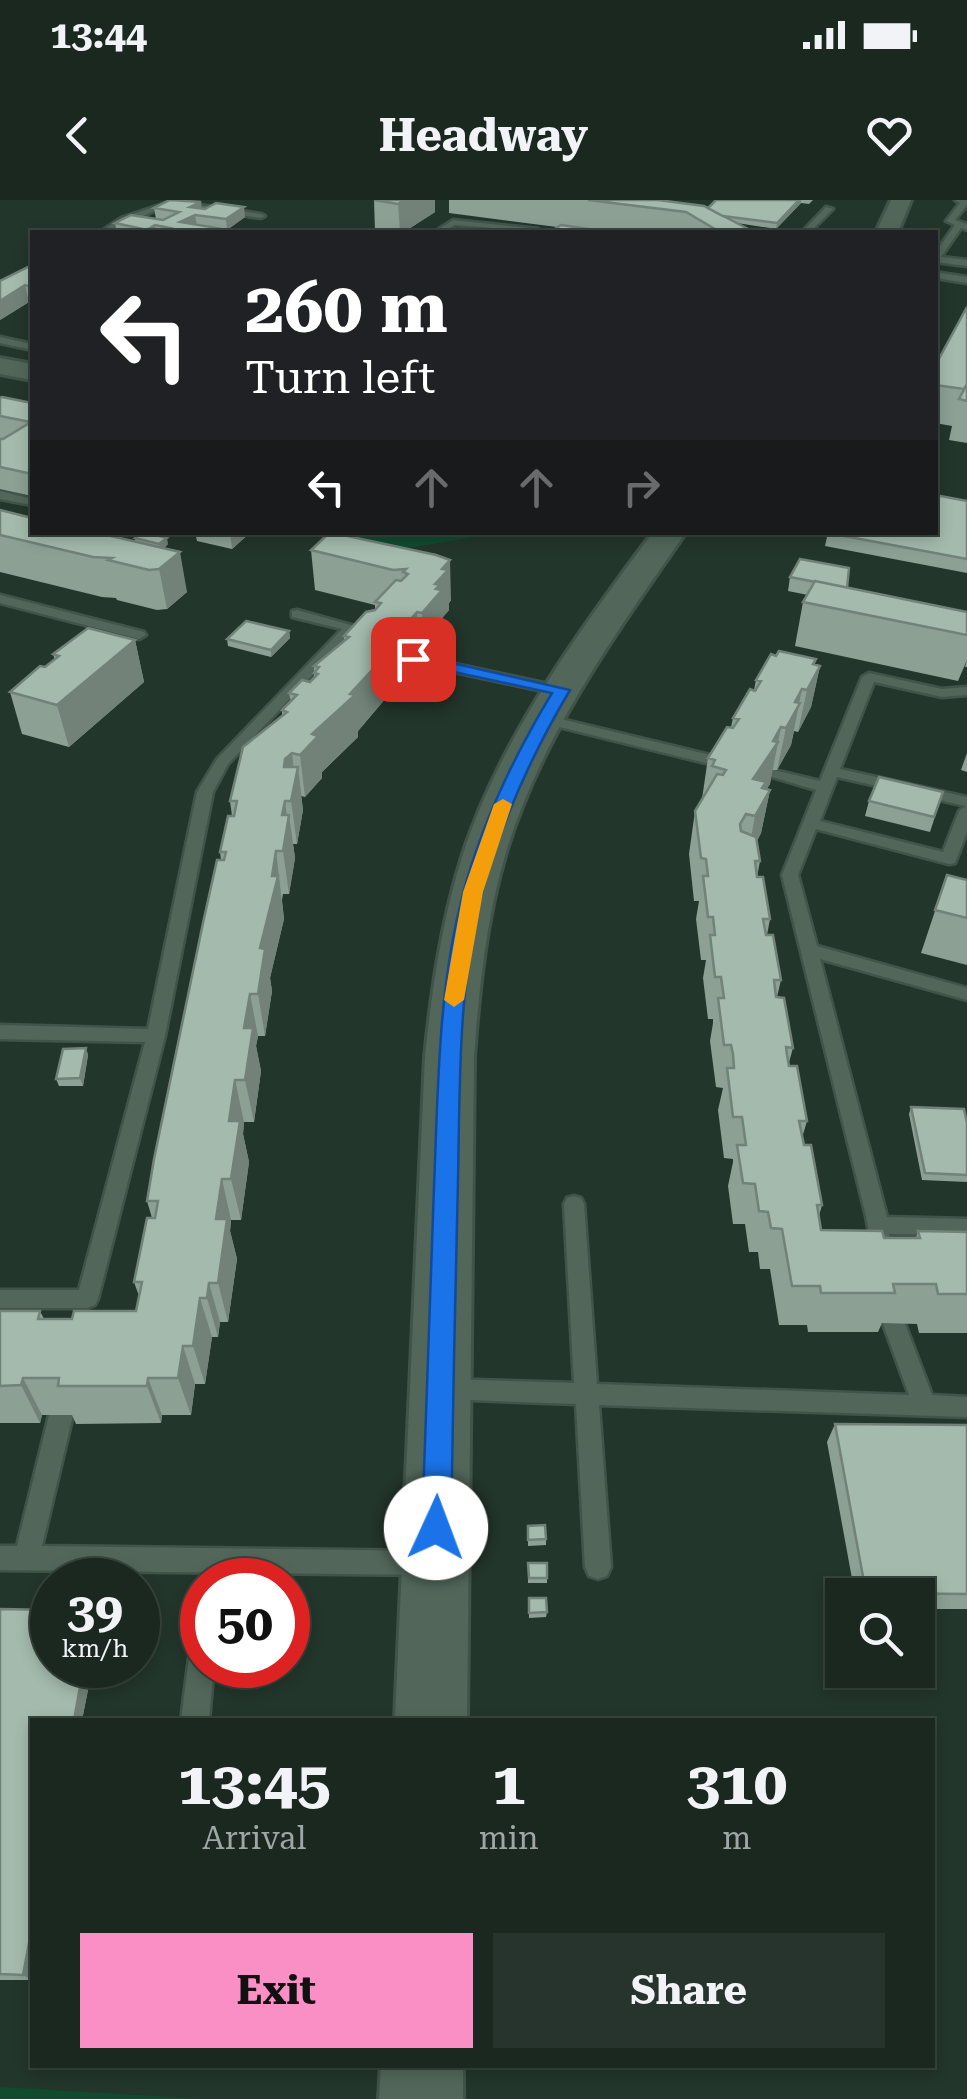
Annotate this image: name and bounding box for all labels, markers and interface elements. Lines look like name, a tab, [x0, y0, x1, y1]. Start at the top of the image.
text: 13:44	[50, 13, 147, 57]
icon: back	[50, 108, 105, 163]
icon: heart	[862, 108, 917, 163]
text: Headway	[379, 109, 588, 162]
text: 260 m	[245, 267, 448, 349]
icon: left	[80, 270, 210, 400]
text: Turn left	[245, 351, 435, 404]
icon: left	[299, 460, 354, 515]
icon: ahead	[404, 460, 459, 515]
icon: ahead	[509, 460, 564, 515]
icon: right	[614, 460, 669, 515]
pin	[371, 617, 456, 702]
icon: arrive	[386, 632, 441, 687]
position arrow	[384, 1476, 488, 1580]
speed limit sign: 50	[180, 1558, 310, 1688]
map controls	[825, 1578, 935, 1688]
button: search	[825, 1578, 935, 1688]
text: 39	[67, 1582, 123, 1640]
text: km/h	[62, 1634, 128, 1663]
text: 13:45	[178, 1748, 331, 1819]
text: 1	[492, 1748, 525, 1819]
text: 310	[686, 1748, 787, 1819]
text: Arrival	[202, 1819, 306, 1857]
text: min	[479, 1819, 539, 1857]
text: m	[722, 1819, 751, 1857]
button: Exit	[80, 1933, 473, 2048]
button: Share	[493, 1933, 885, 2048]

